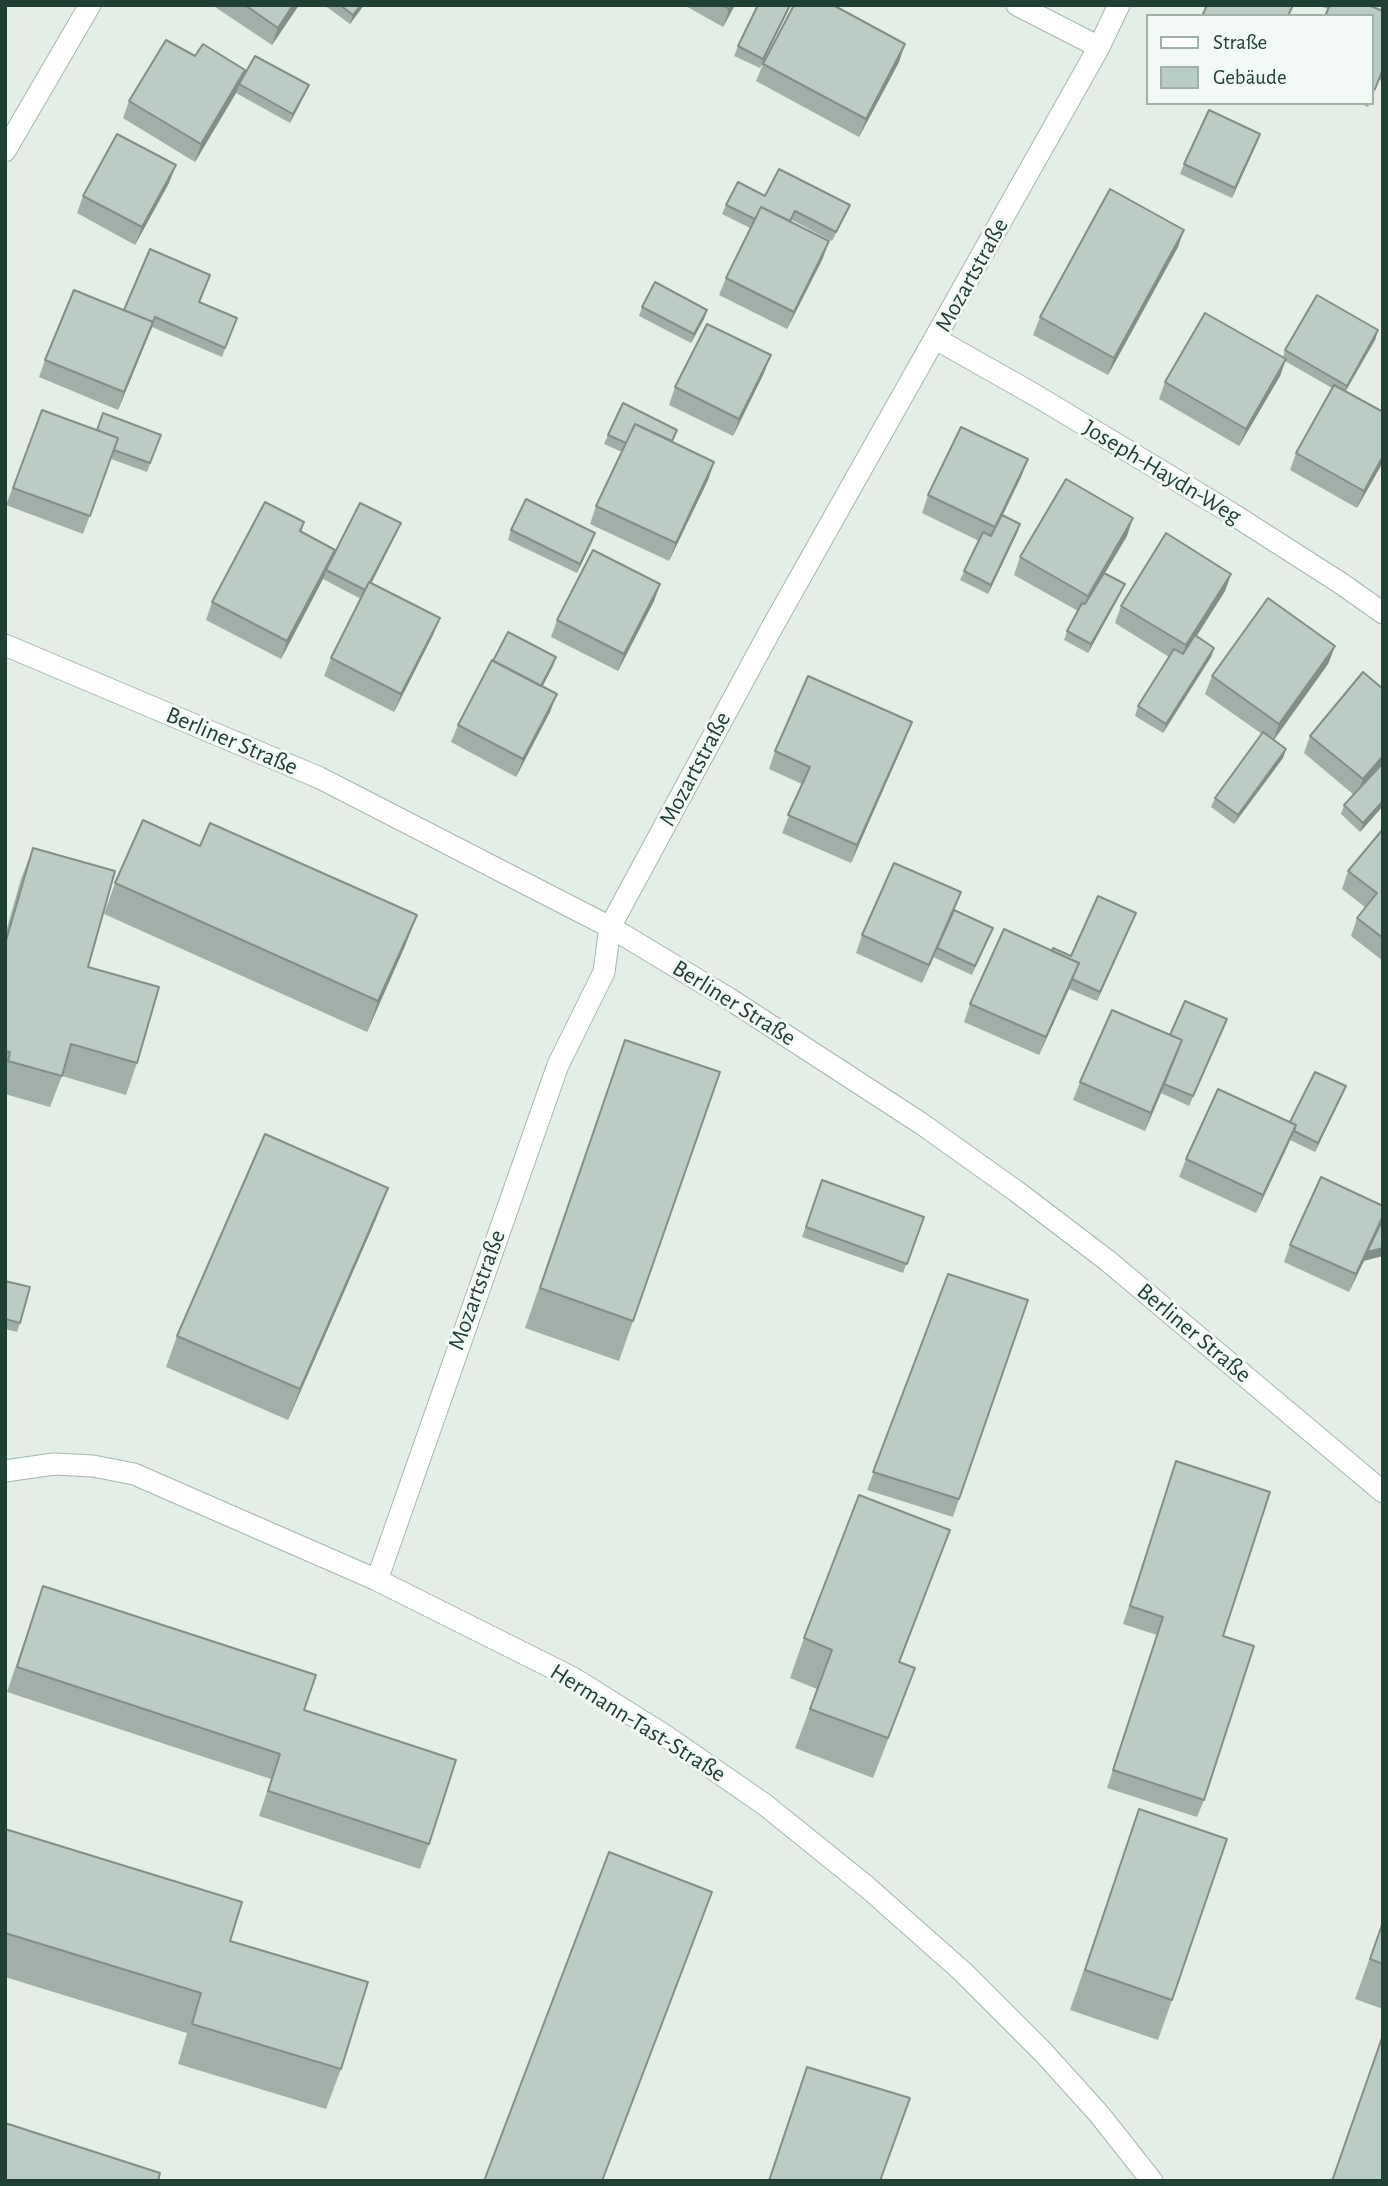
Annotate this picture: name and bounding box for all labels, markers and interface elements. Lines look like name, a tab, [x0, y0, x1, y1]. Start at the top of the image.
legend	[1146, 14, 1374, 105]
text: Straße	[1213, 32, 1267, 53]
text: Gebäude	[1213, 67, 1287, 88]
street label: Mozartstraße	[929, 213, 1015, 337]
street label: Joseph-Haydn-Weg	[1078, 413, 1246, 531]
street label: Berliner Straße	[162, 700, 302, 782]
street label: Mozartstraße	[653, 707, 737, 831]
street label: Berliner Straße	[667, 954, 801, 1052]
street label: Mozartstraße	[442, 1226, 512, 1354]
street label: Berliner Straße	[1131, 1277, 1257, 1389]
street label: Hermann-Tast-Straße	[545, 1657, 731, 1789]

